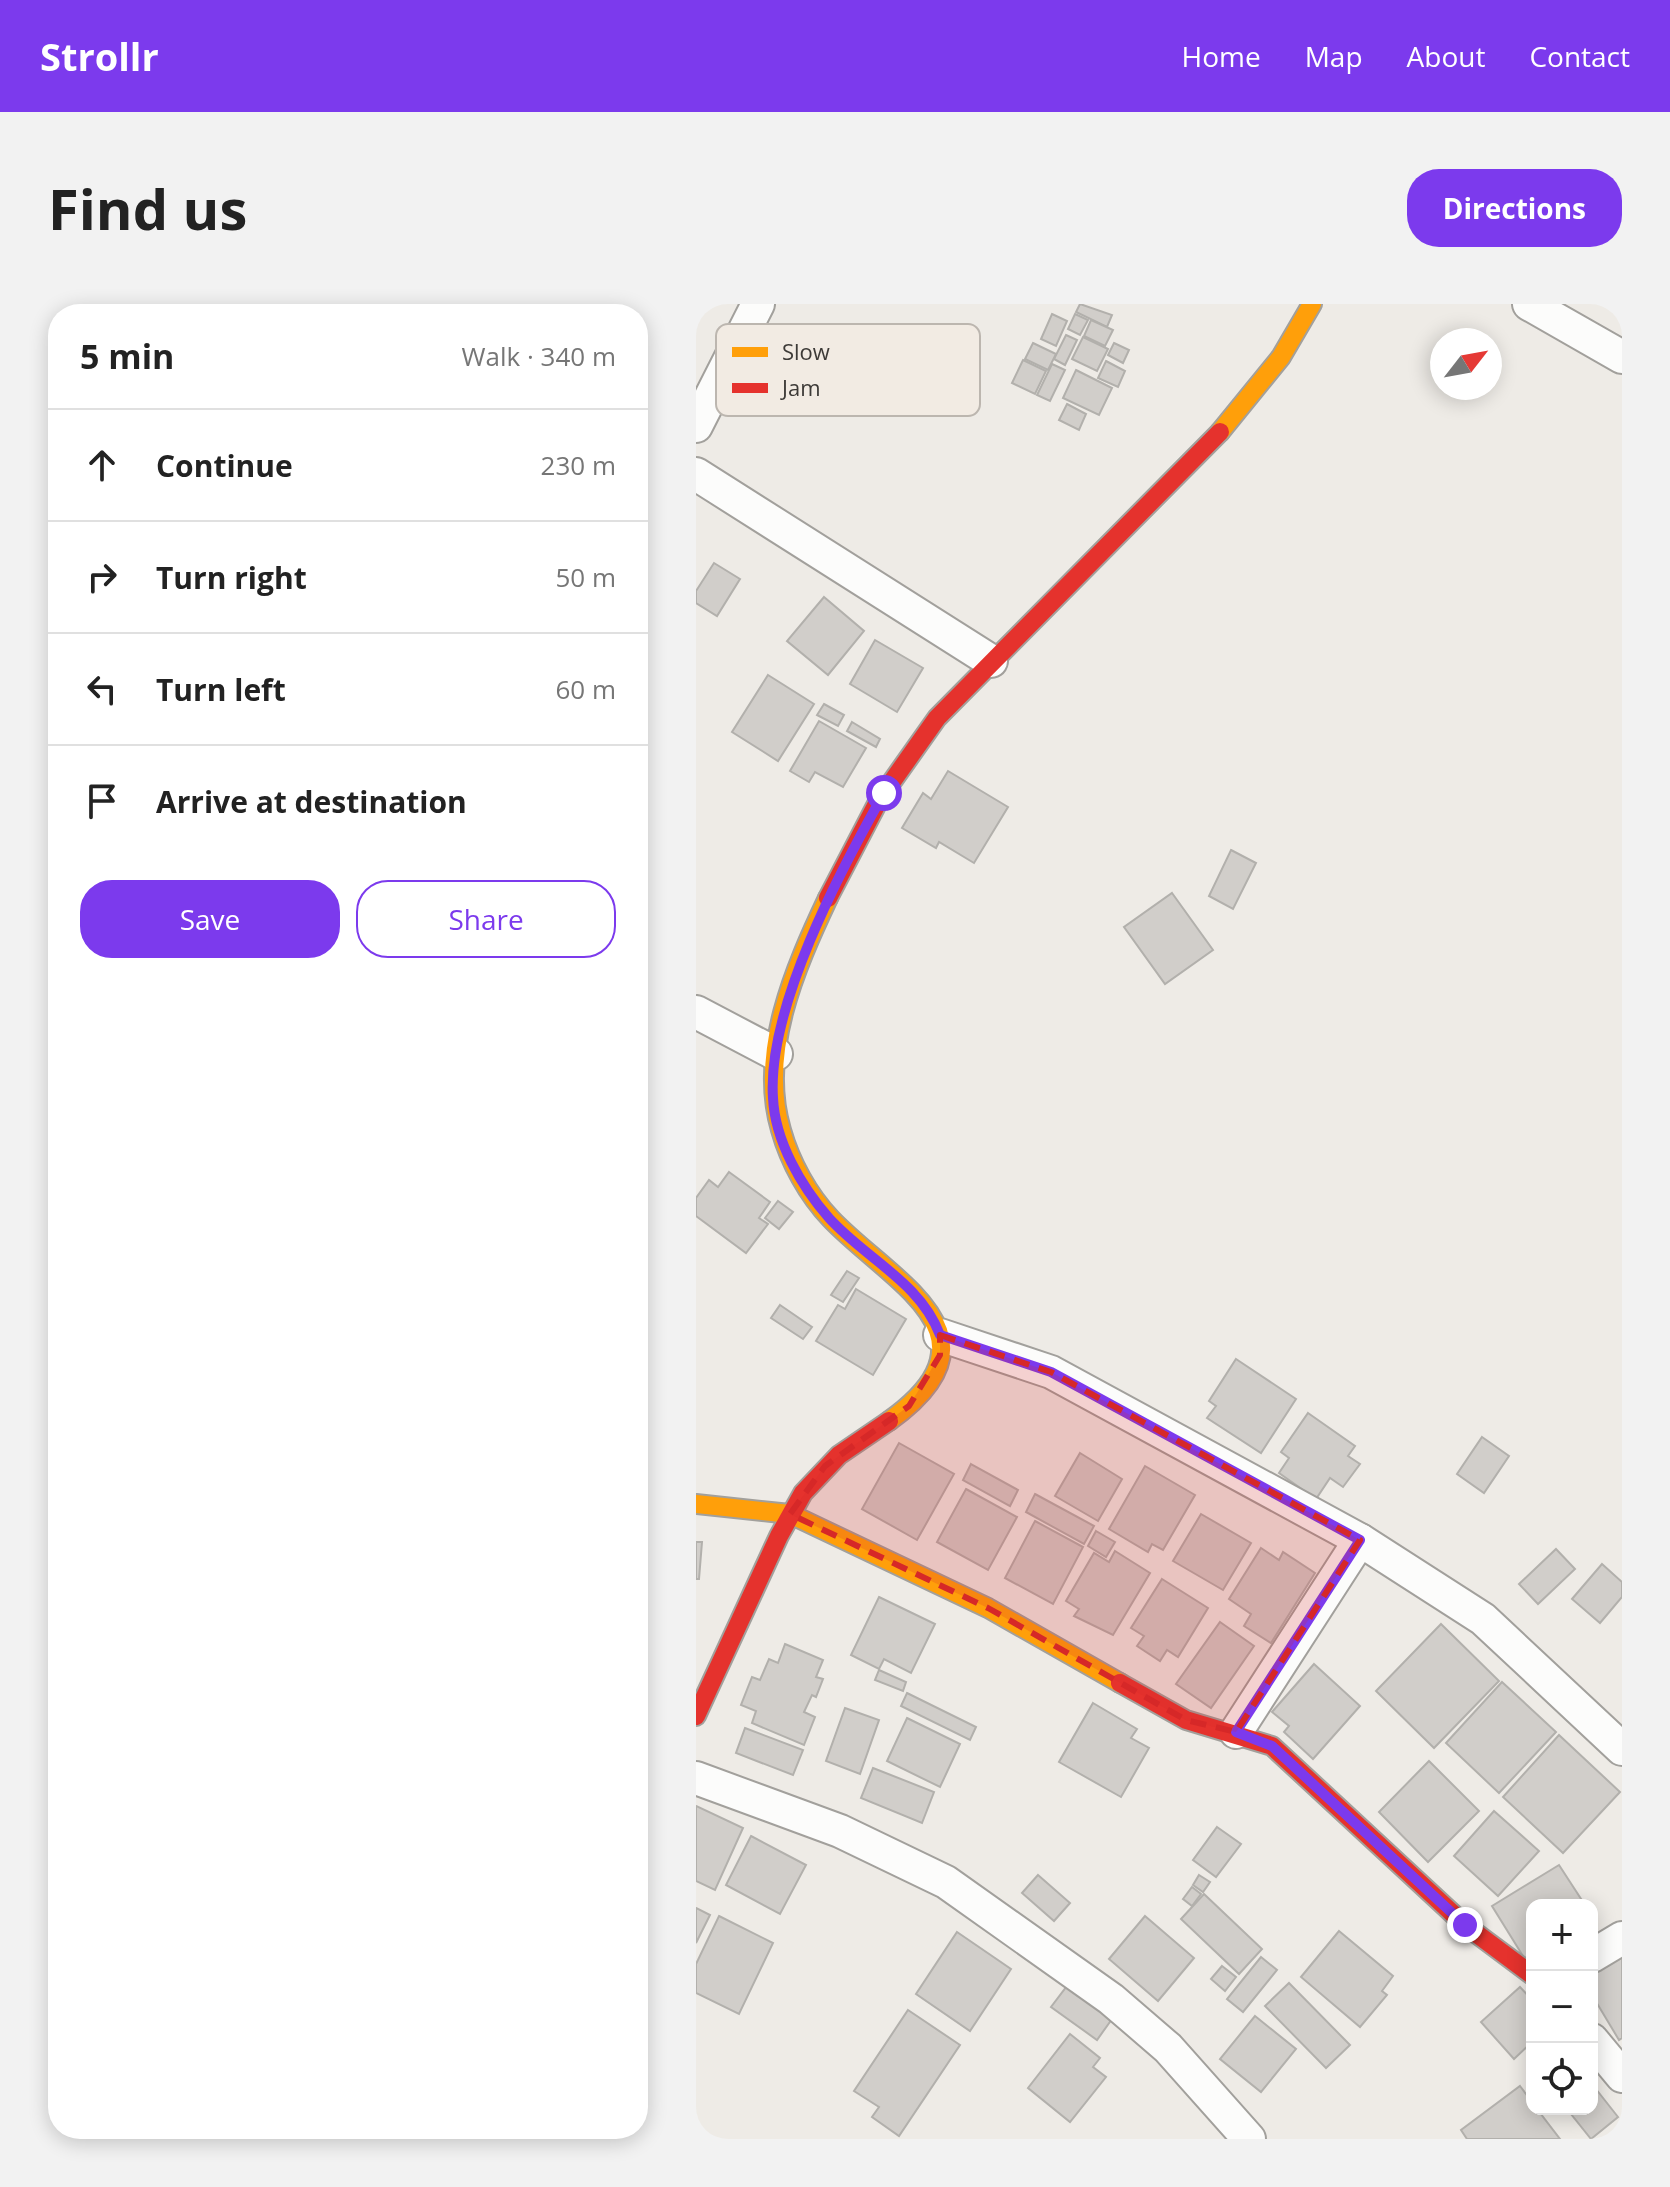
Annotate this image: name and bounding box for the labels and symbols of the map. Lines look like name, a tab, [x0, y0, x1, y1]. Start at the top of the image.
legend	[716, 324, 980, 416]
north arrow	[1430, 328, 1502, 400]
text: Slow	[782, 336, 830, 366]
text: Jam	[780, 372, 821, 402]
route start	[866, 775, 902, 811]
route end	[1447, 1907, 1483, 1943]

